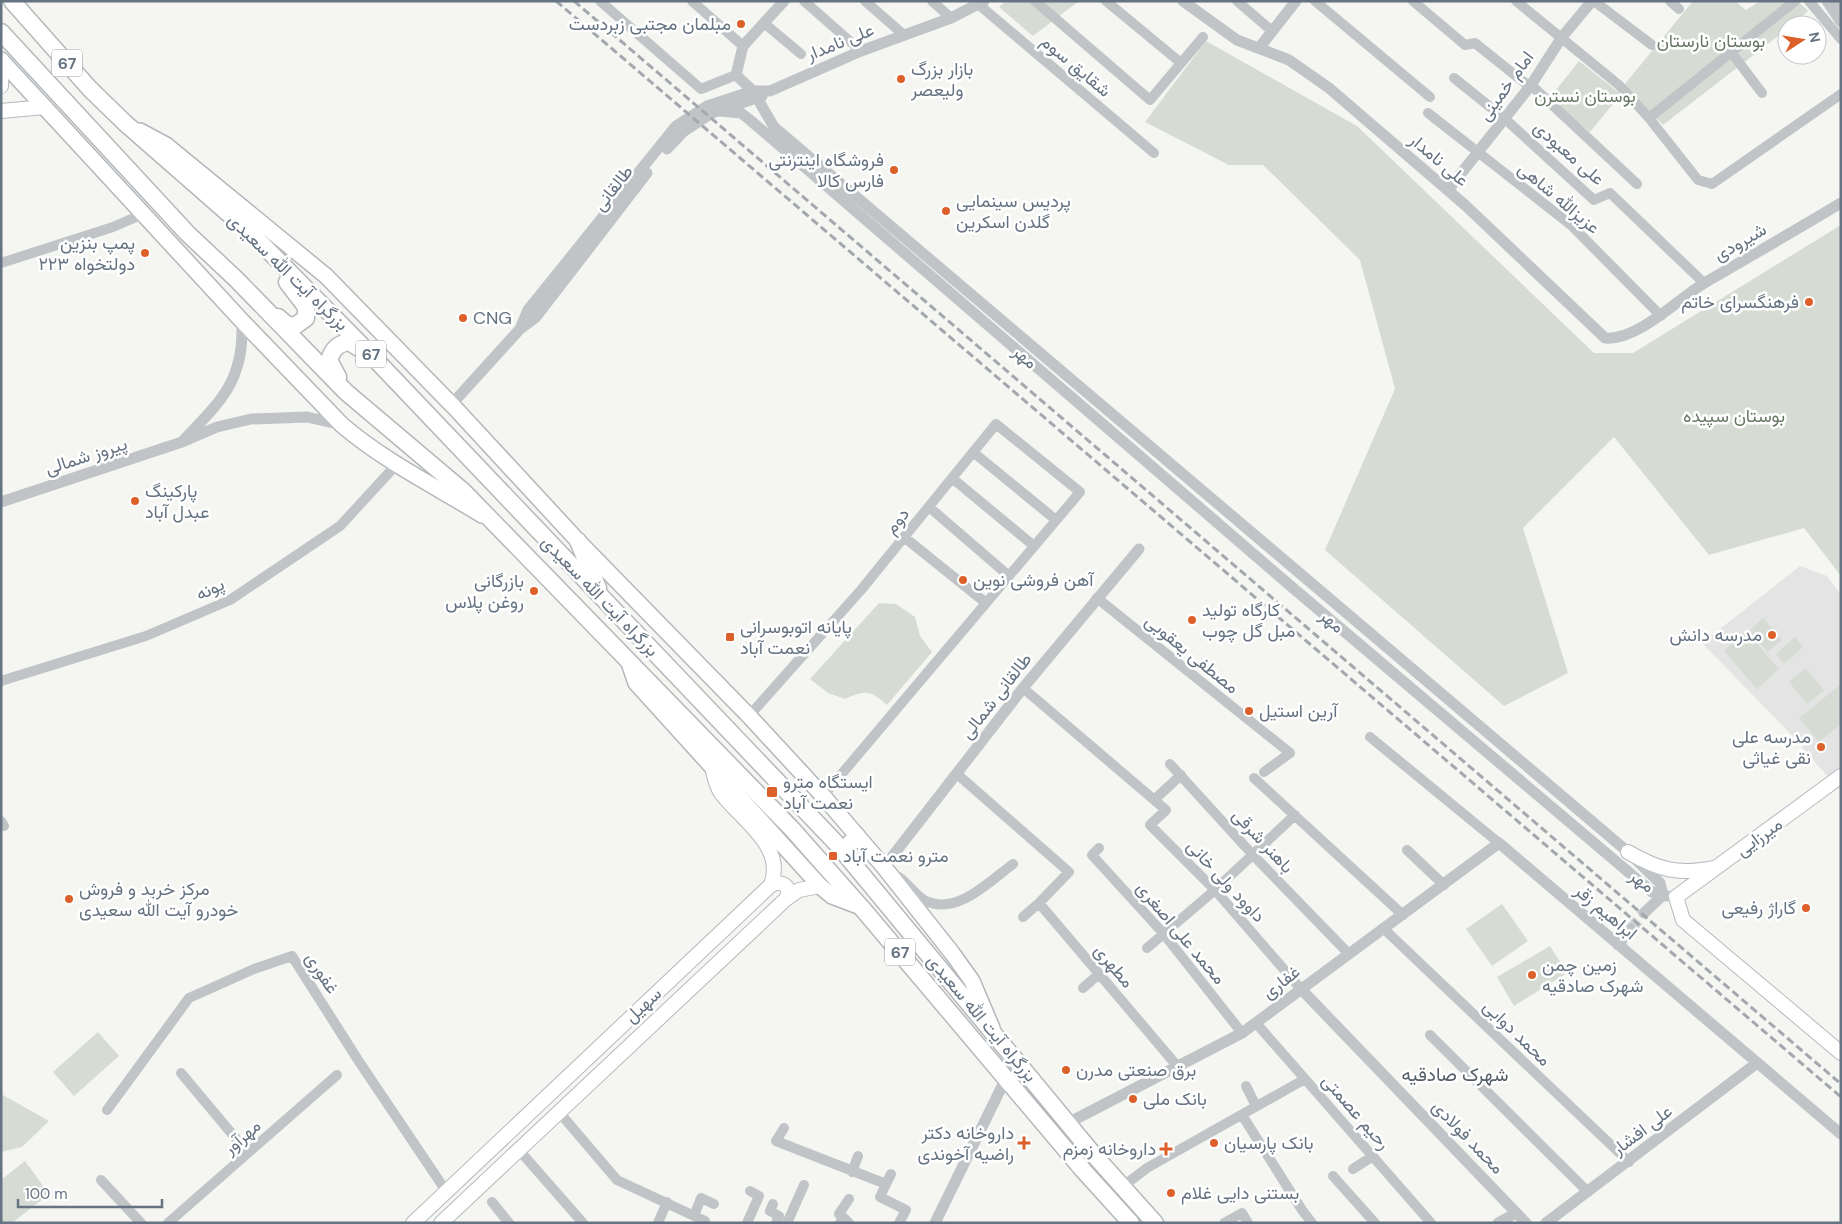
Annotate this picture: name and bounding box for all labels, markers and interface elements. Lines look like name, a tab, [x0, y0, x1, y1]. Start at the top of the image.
place label: مبلمان مجتبی زبردست	[569, 12, 731, 36]
north arrow	[1777, 15, 1827, 65]
marker: مبلمان مجتبی زبردست	[735, 18, 747, 30]
street label: علی نامدار	[802, 18, 877, 67]
street label: شقایق سوم	[1036, 29, 1116, 103]
park label: بوستان نارستان	[1657, 29, 1765, 53]
text: N	[1805, 30, 1825, 44]
street label: امام خمینی	[1473, 46, 1539, 126]
road number: 67	[52, 49, 82, 76]
place label: بازار بزرگ ولیعصر	[910, 57, 973, 102]
marker: بازار بزرگ ولیعصر	[895, 73, 907, 85]
park label: بوستان نسترن	[1534, 84, 1636, 108]
street label: علی معبودی	[1528, 115, 1610, 191]
street label: علی نامدار	[1403, 127, 1474, 192]
place label: فروشگاه اینترنتی فارس کالا	[769, 148, 884, 193]
street label: عزیزالله شاهی	[1513, 157, 1605, 239]
street label: طالقانی	[588, 160, 638, 216]
marker: فروشگاه اینترنتی فارس کالا	[888, 164, 900, 176]
place label: پردیس سینمایی گلدن اسکرین	[956, 189, 1071, 234]
marker: پردیس سینمایی گلدن اسکرین	[940, 205, 952, 217]
street label: بزرگراه آیت الله سعیدی	[222, 208, 354, 336]
street label: شیرودی	[1709, 217, 1771, 267]
place label: پمپ بنزین دولتخواه ۲۲۳	[38, 231, 135, 276]
marker: پمپ بنزین دولتخواه ۲۲۳	[139, 247, 151, 259]
place label: فرهنگسرای خاتم	[1681, 290, 1799, 314]
marker: فرهنگسرای خاتم	[1803, 296, 1815, 308]
place label: CNG	[473, 306, 512, 330]
marker: CNG	[457, 312, 469, 324]
street label: مهر	[1007, 339, 1043, 374]
road number: 67	[356, 340, 386, 368]
park label: بوستان سپیده	[1683, 404, 1785, 428]
street label: پیروز شمالی	[42, 431, 130, 481]
place label: پارکینگ عبدل آباد	[145, 479, 209, 524]
marker: پارکینگ عبدل آباد	[129, 495, 141, 507]
street label: دوم	[879, 503, 915, 539]
street label: بزرگراه آیت الله سعیدی	[536, 530, 664, 662]
place label: آهن فروشی نوین	[973, 568, 1095, 592]
place label: بازرگانی روغن پلاس	[445, 569, 524, 614]
street label: پونه	[192, 572, 228, 606]
marker: آهن فروشی نوین	[957, 574, 969, 586]
marker: بازرگانی روغن پلاس	[528, 585, 540, 597]
place label: کارگاه تولید مبل گل چوب	[1202, 598, 1295, 643]
street label: مهر	[1314, 603, 1349, 638]
street label: مصطفی یعقوبی	[1140, 609, 1244, 699]
marker: کارگاه تولید مبل گل چوب	[1186, 614, 1198, 626]
place label: پایانه اتوبوسرانی نعمت آباد	[740, 615, 852, 660]
place label: مدرسه دانش	[1670, 623, 1762, 647]
marker: مدرسه دانش	[1766, 629, 1778, 641]
marker: پایانه اتوبوسرانی نعمت آباد	[724, 631, 736, 643]
street label: طالقانی شمالی	[955, 648, 1037, 744]
place label: آرین استیل	[1259, 699, 1339, 723]
marker: آرین استیل	[1243, 705, 1255, 717]
place label: مدرسه علی نقی غیاثی	[1732, 725, 1811, 770]
marker: مدرسه علی نقی غیاثی	[1815, 741, 1827, 753]
place label: ایستگاه مترو نعمت آباد	[783, 770, 873, 815]
marker: ایستگاه مترو نعمت آباد	[765, 785, 779, 799]
street label: باهنر شرقی	[1227, 804, 1299, 878]
street label: میرزایی	[1731, 812, 1787, 862]
street label: داوود ولی خانی	[1181, 834, 1271, 928]
place label: مترو نعمت آباد	[843, 844, 949, 868]
marker: مترو نعمت آباد	[827, 850, 839, 862]
street label: مهر	[1624, 863, 1659, 898]
place label: مرکز خرید و فروش خودرو آیت الله سعیدی	[79, 877, 238, 922]
street label: محمد علی اصغری	[1131, 877, 1231, 989]
street label: ابراهیم زقر	[1569, 878, 1642, 945]
marker: مرکز خرید و فروش خودرو آیت الله سعیدی	[63, 893, 75, 905]
place label: گاراژ رفیعی	[1722, 896, 1796, 920]
marker: گاراژ رفیعی	[1800, 902, 1812, 914]
road number: 67	[885, 939, 915, 966]
street label: مطهری	[1089, 939, 1139, 993]
street label: غفوری	[300, 948, 344, 998]
street label: بزرگراه آیت الله سعیدی	[922, 949, 1042, 1087]
place label: زمین چمن شهرک صادقیه	[1542, 953, 1643, 998]
street label: غفاری	[1257, 960, 1305, 1004]
marker: زمین چمن شهرک صادقیه	[1526, 969, 1538, 981]
street label: سهیل	[619, 982, 667, 1028]
street label: محمد دوابی	[1478, 994, 1556, 1072]
place label: برق صنعتی مدرن	[1076, 1058, 1196, 1082]
district label: شهرک صادقیه	[1401, 1062, 1509, 1087]
marker: برق صنعتی مدرن	[1060, 1064, 1072, 1076]
street label: رحیم عصمتی	[1316, 1069, 1396, 1155]
place label: بانک ملی	[1143, 1087, 1207, 1111]
marker: بانک ملی	[1127, 1093, 1139, 1105]
street label: محمد فولادی	[1427, 1095, 1509, 1179]
street label: علی افشار	[1606, 1099, 1677, 1161]
street label: مهرآور	[217, 1114, 266, 1161]
place label: داروخانه دکتر راضیه آخوندی	[918, 1121, 1014, 1166]
place label: بانک پارسیان	[1224, 1131, 1314, 1155]
marker: داروخانه دکتر راضیه آخوندی	[1018, 1137, 1030, 1149]
place label: داروخانه زمزم	[1063, 1137, 1156, 1161]
marker: بانک پارسیان	[1208, 1137, 1220, 1149]
marker: داروخانه زمزم	[1160, 1143, 1172, 1155]
scale bar	[18, 1176, 161, 1208]
place label: بستنی دایی غلام	[1181, 1181, 1299, 1205]
text: 100 m	[25, 1184, 68, 1204]
marker: بستنی دایی غلام	[1165, 1187, 1177, 1199]

